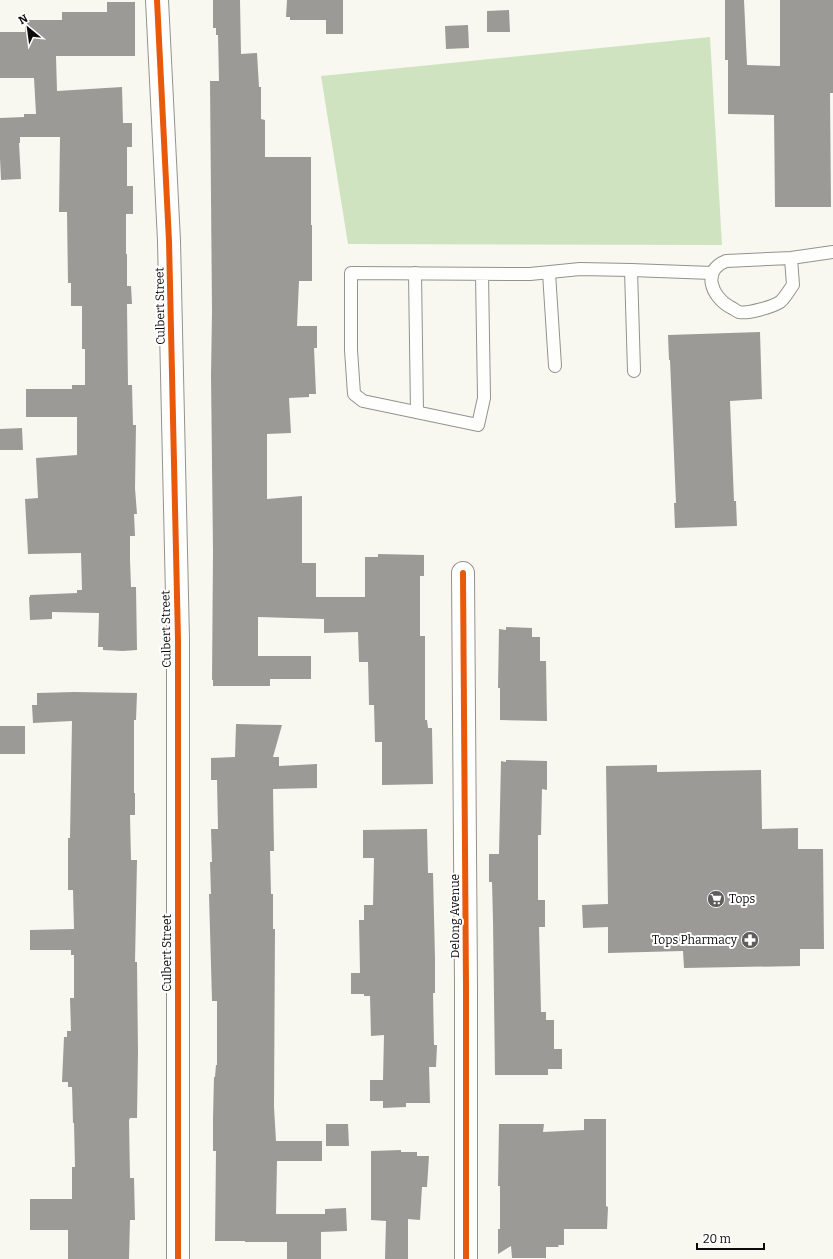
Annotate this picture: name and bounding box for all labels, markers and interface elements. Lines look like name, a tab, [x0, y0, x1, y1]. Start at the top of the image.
north arrow	[8, 8, 48, 48]
text: N	[17, 12, 31, 27]
street label: Culbert Street	[152, 266, 168, 345]
street label: Culbert Street	[158, 589, 174, 668]
street label: Delong Avenue	[448, 874, 462, 958]
supermarket icon: Tops	[706, 889, 726, 909]
place label: Tops	[729, 892, 755, 906]
street label: Culbert Street	[160, 913, 174, 992]
pharmacy icon: Tops Pharmacy	[740, 930, 760, 950]
place label: Tops Pharmacy	[652, 933, 738, 947]
scale bar	[697, 1225, 764, 1251]
text: 20 m	[703, 1232, 732, 1246]

